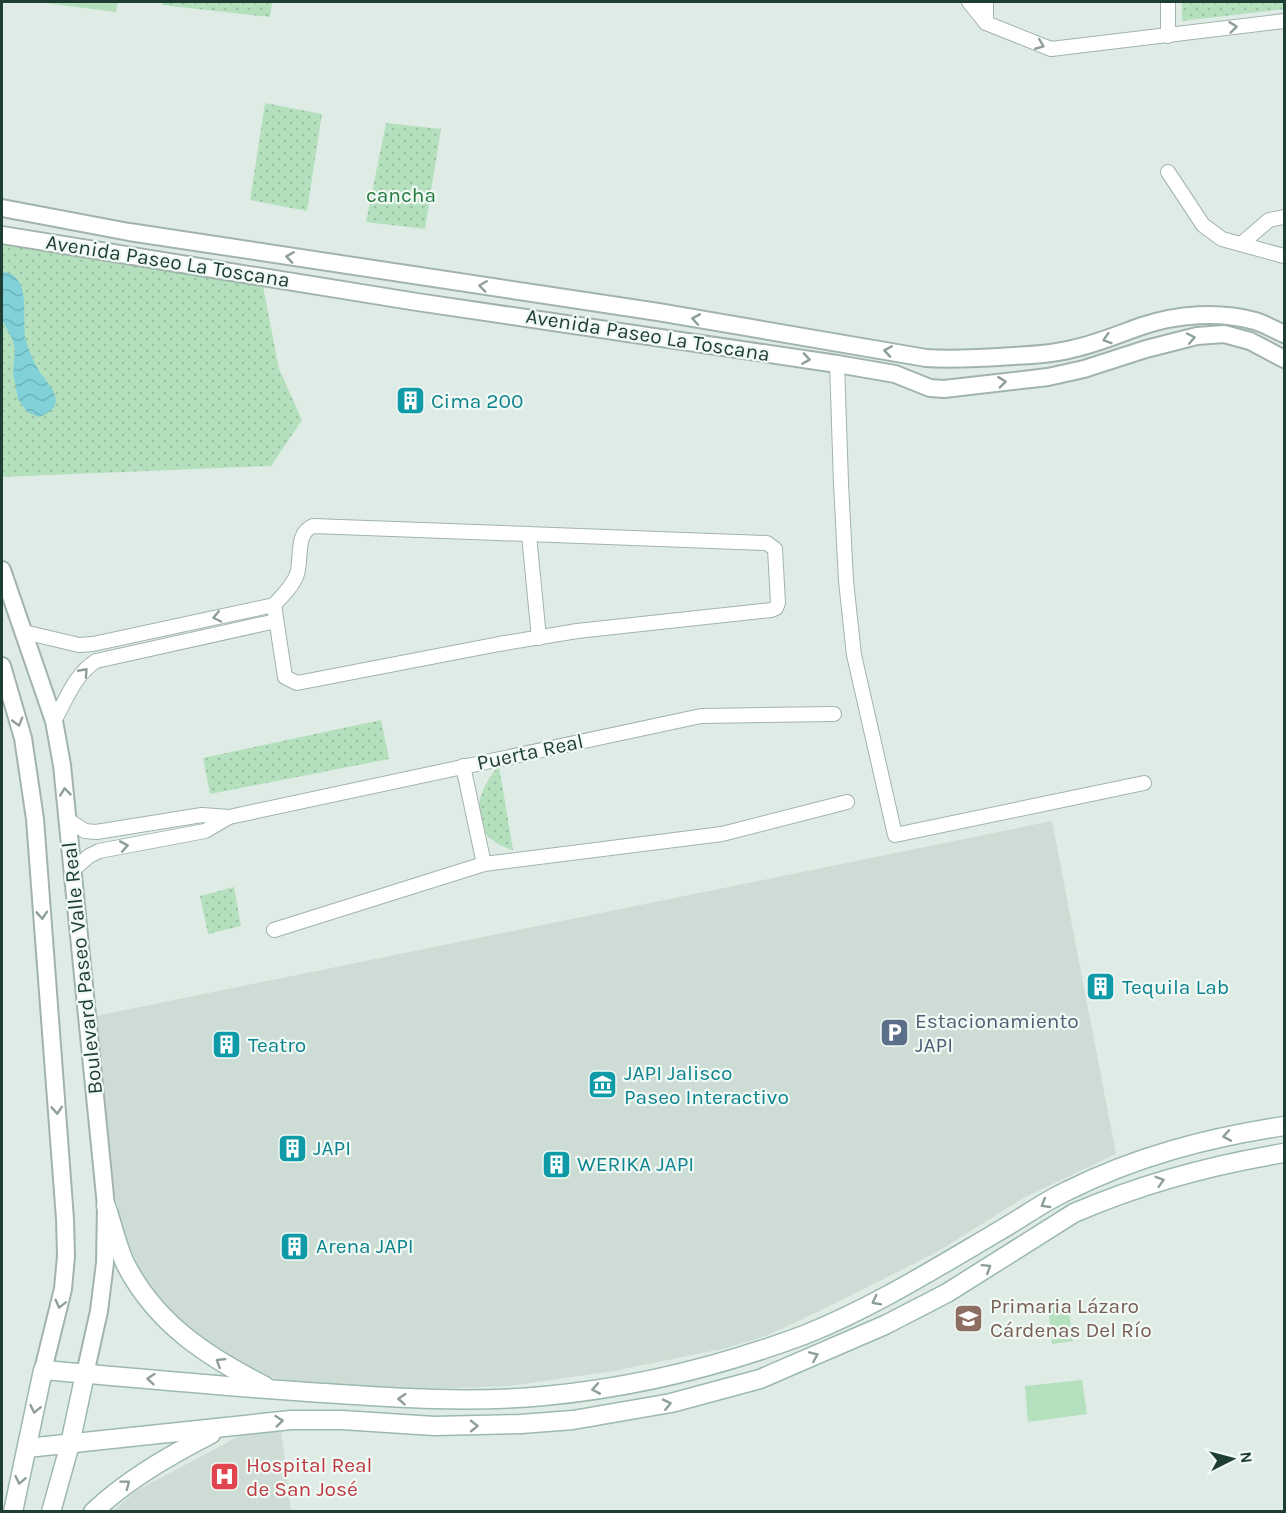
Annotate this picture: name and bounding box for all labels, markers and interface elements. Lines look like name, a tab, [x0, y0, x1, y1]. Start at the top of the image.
one-way arrow	[1229, 22, 1238, 34]
one-way arrow	[1034, 38, 1045, 50]
park label: cancha	[366, 183, 436, 207]
street label: Avenida Paseo La Toscana	[44, 230, 292, 292]
one-way arrow	[285, 251, 295, 264]
one-way arrow	[478, 281, 487, 293]
street label: Avenida Paseo La Toscana	[524, 304, 772, 366]
one-way arrow	[692, 313, 701, 325]
one-way arrow	[1102, 332, 1113, 344]
one-way arrow	[1186, 332, 1196, 345]
one-way arrow	[884, 345, 894, 358]
one-way arrow	[801, 352, 811, 365]
one-way arrow	[997, 377, 1006, 389]
building icon: Cima 200	[394, 385, 426, 417]
place label: Cima 200	[431, 389, 523, 413]
one-way arrow	[212, 610, 222, 623]
one-way arrow	[77, 668, 88, 678]
one-way arrow	[11, 716, 23, 727]
street label: Puerta Real	[475, 729, 585, 775]
one-way arrow	[59, 788, 72, 797]
street label: Boulevard Paseo Valle Real	[57, 841, 107, 1095]
one-way arrow	[120, 841, 129, 853]
one-way arrow	[35, 911, 48, 920]
building icon: Tequila Lab	[1085, 971, 1117, 1003]
place label: Tequila Lab	[1122, 975, 1229, 999]
place label: Estacionamiento JAPI	[915, 1009, 1079, 1057]
parking icon: Estacionamiento JAPI	[878, 1017, 910, 1049]
building icon: Teatro	[211, 1029, 243, 1061]
place label: Teatro	[248, 1033, 306, 1057]
place label: JAPI Jalisco Paseo Interactivo	[624, 1061, 789, 1109]
museum icon: JAPI Jalisco Paseo Interactivo	[587, 1069, 619, 1101]
one-way arrow	[50, 1105, 63, 1114]
one-way arrow	[1222, 1129, 1232, 1142]
building icon: JAPI	[276, 1132, 308, 1164]
place label: JAPI	[313, 1136, 351, 1160]
building icon: WERIKA JAPI	[540, 1148, 572, 1180]
place label: WERIKA JAPI	[577, 1152, 694, 1176]
one-way arrow	[1154, 1176, 1165, 1188]
one-way arrow	[1041, 1196, 1051, 1208]
building icon: Arena JAPI	[279, 1230, 311, 1262]
place label: Arena JAPI	[316, 1234, 414, 1258]
one-way arrow	[981, 1263, 991, 1275]
one-way arrow	[872, 1294, 882, 1305]
place label: Primaria Lázaro Cárdenas Del Río	[990, 1294, 1152, 1342]
one-way arrow	[54, 1299, 67, 1309]
school or university icon: Primaria Lázaro Cárdenas Del Río	[953, 1302, 985, 1334]
one-way arrow	[807, 1352, 818, 1364]
one-way arrow	[216, 1358, 227, 1369]
one-way arrow	[146, 1373, 155, 1386]
one-way arrow	[591, 1382, 601, 1395]
one-way arrow	[397, 1392, 406, 1405]
one-way arrow	[662, 1398, 672, 1411]
one-way arrow	[29, 1404, 42, 1414]
one-way arrow	[275, 1415, 284, 1428]
one-way arrow	[469, 1420, 478, 1432]
north arrow	[1202, 1429, 1262, 1489]
text: N	[1236, 1451, 1256, 1464]
place label: Hospital Real de San José	[246, 1453, 373, 1501]
hospital icon: Hospital Real de San José	[209, 1461, 241, 1493]
one-way arrow	[14, 1474, 27, 1484]
one-way arrow	[120, 1481, 131, 1492]

